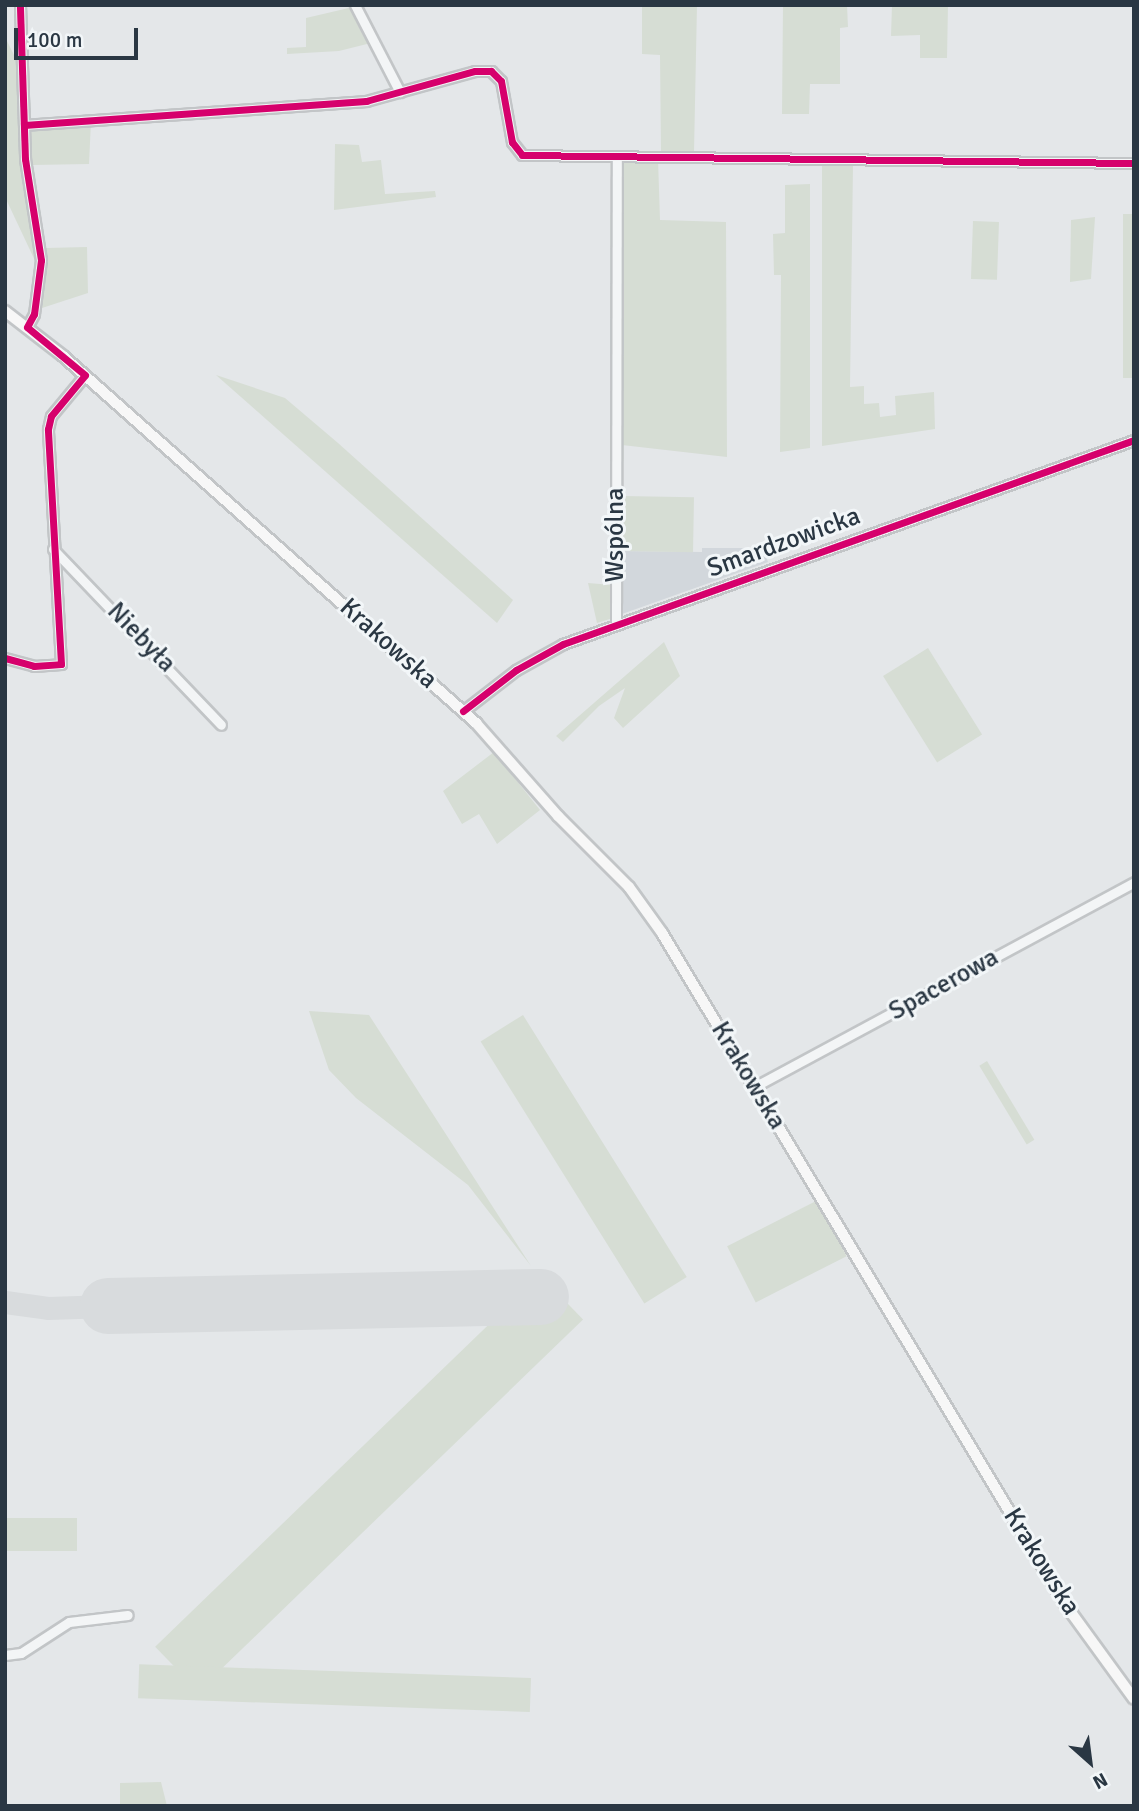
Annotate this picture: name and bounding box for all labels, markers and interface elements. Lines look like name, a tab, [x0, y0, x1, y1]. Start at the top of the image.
scale bar	[18, 14, 142, 58]
text: 100 m	[27, 27, 82, 53]
street label: Wspólna	[600, 488, 632, 582]
street label: Smardzowicka	[703, 501, 865, 585]
street label: Krakowska	[333, 592, 443, 696]
street label: Niebyła	[100, 596, 182, 680]
street label: Spacerowa	[884, 942, 1004, 1028]
street label: Krakowska	[704, 1016, 792, 1136]
street label: Krakowska	[996, 1503, 1086, 1621]
north arrow	[1055, 1727, 1125, 1797]
text: N	[1088, 1767, 1111, 1794]

